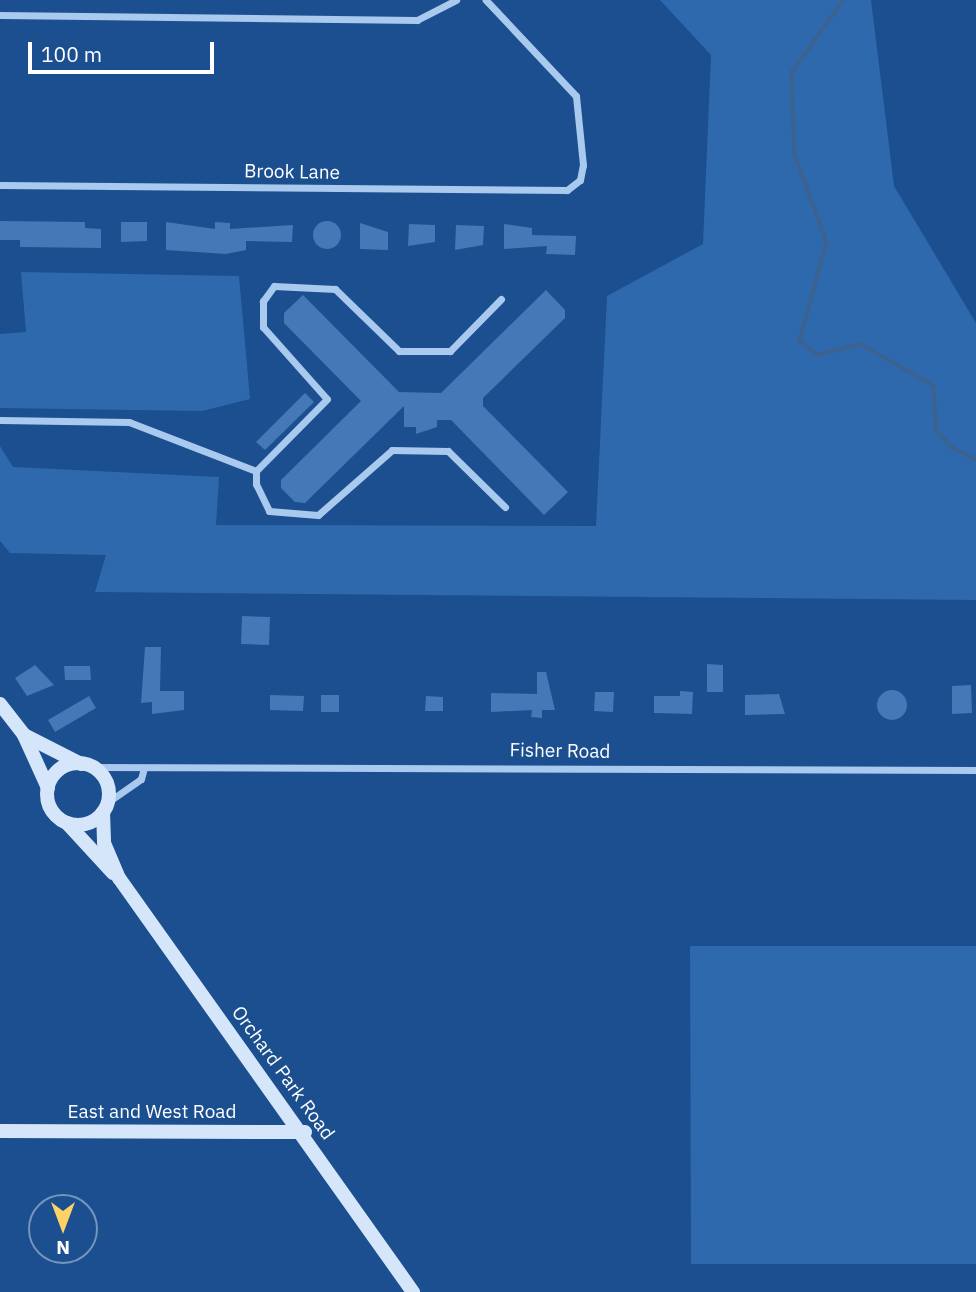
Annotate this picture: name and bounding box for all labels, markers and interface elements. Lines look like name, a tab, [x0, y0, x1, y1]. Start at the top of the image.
scale bar	[32, 28, 217, 72]
text: 100 m	[41, 40, 102, 68]
street label: Brook Lane	[244, 160, 340, 184]
street label: Fisher Road	[509, 739, 611, 763]
street label: Orchard Park Road	[227, 1002, 339, 1144]
street label: East and West Road	[68, 1101, 236, 1123]
north arrow	[28, 1194, 98, 1264]
text: N	[56, 1236, 70, 1260]

